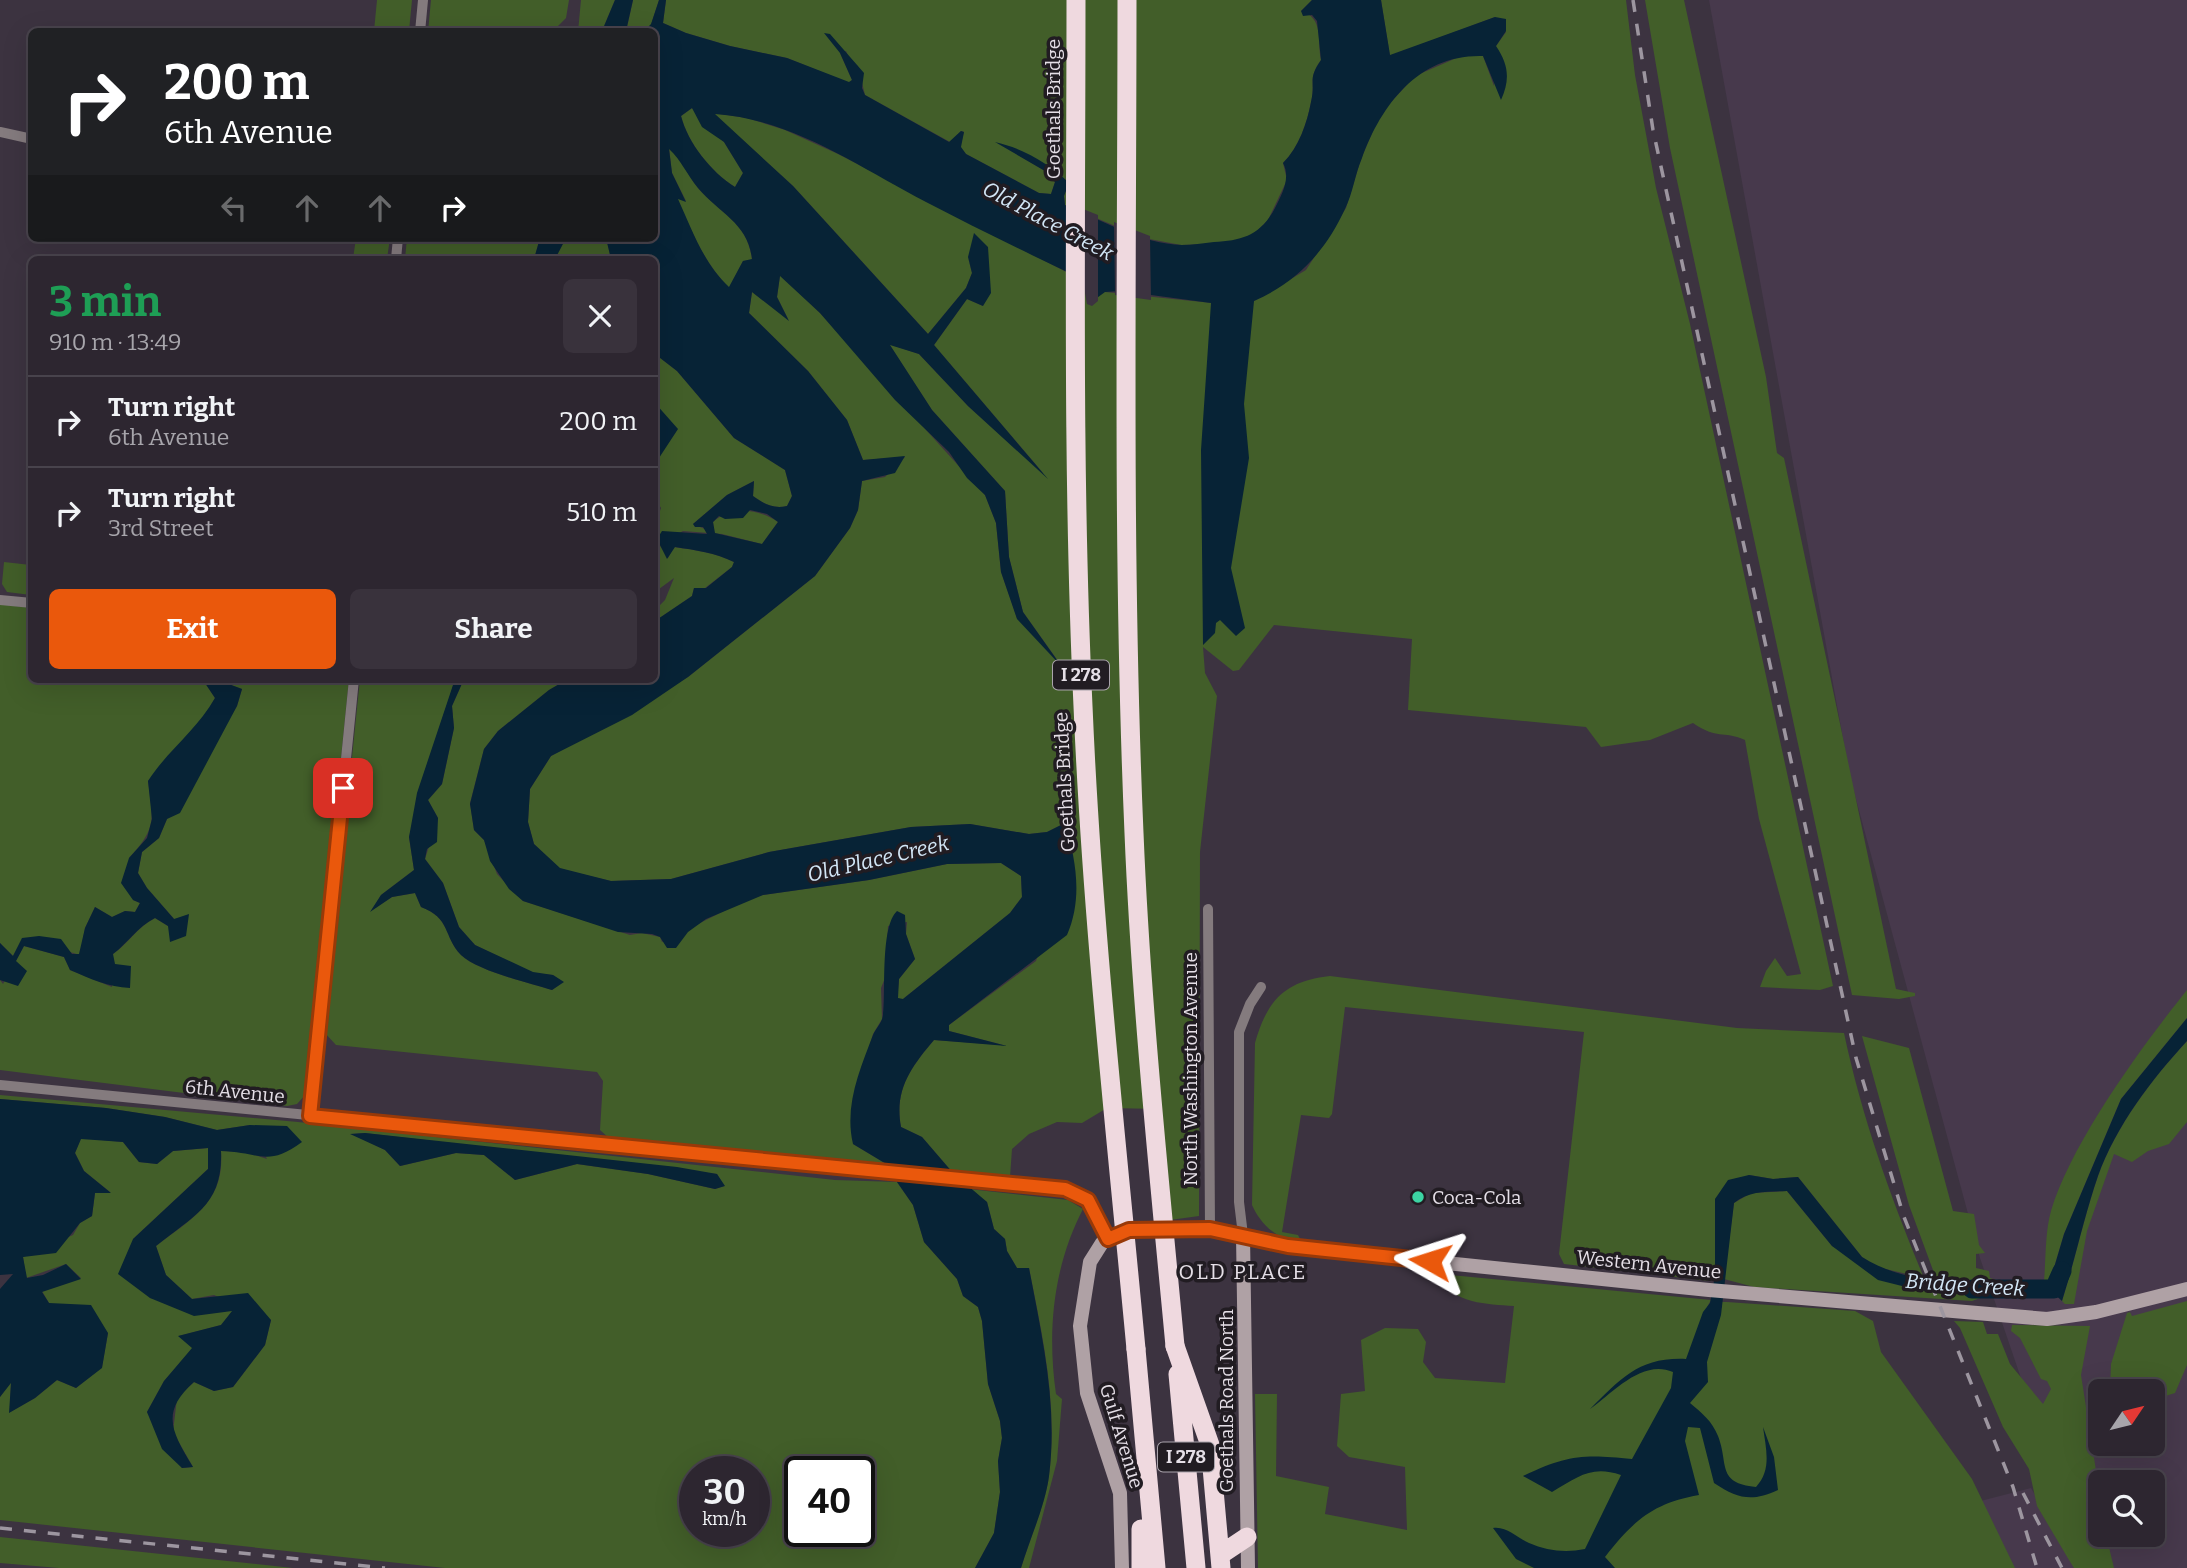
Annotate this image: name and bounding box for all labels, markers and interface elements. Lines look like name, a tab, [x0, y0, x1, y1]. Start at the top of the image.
street label: Goethals Bridge	[1042, 39, 1065, 179]
text: 200 m	[164, 53, 309, 112]
icon: right	[49, 56, 140, 147]
text: 6th Avenue	[164, 113, 333, 151]
water label: Old Place Creek	[978, 176, 1118, 267]
icon: left	[215, 189, 253, 227]
icon: ahead	[288, 189, 326, 227]
icon: ahead	[361, 189, 399, 227]
icon: right	[434, 189, 472, 227]
text: 3 min	[49, 277, 161, 327]
button: close	[563, 279, 637, 353]
text: 910 m · 13:49	[49, 328, 181, 356]
text: Turn right	[108, 392, 235, 423]
icon: right	[49, 403, 87, 441]
text: 200 m	[560, 406, 637, 437]
text: 6th Avenue	[108, 423, 229, 451]
text: Turn right	[108, 483, 235, 514]
icon: right	[49, 494, 87, 532]
text: 510 m	[566, 497, 637, 528]
text: 3rd Street	[108, 514, 213, 542]
button: Exit	[49, 589, 336, 669]
button: Share	[350, 589, 637, 669]
road number: I 278	[1053, 660, 1109, 690]
street label: Goethals Bridge	[1049, 711, 1080, 853]
pin	[313, 758, 373, 818]
icon: arrive	[324, 769, 362, 807]
water label: Old Place Creek	[805, 830, 952, 888]
street label: North Washington Avenue	[1179, 952, 1202, 1186]
street label: 6th Avenue	[184, 1075, 286, 1108]
place label: Coca-Cola	[1432, 1186, 1522, 1209]
marker: Coca-Cola	[1410, 1189, 1426, 1205]
position arrow	[1393, 1224, 1467, 1298]
street label: Western Avenue	[1575, 1245, 1722, 1284]
district label: OLD PLACE	[1179, 1259, 1307, 1285]
water label: Bridge Creek	[1904, 1268, 2026, 1302]
street label: Goethals Road North	[1215, 1309, 1238, 1493]
north arrow	[2088, 1379, 2165, 1456]
map controls	[2088, 1379, 2165, 1547]
street label: Gulf Avenue	[1095, 1381, 1148, 1491]
road number: I 278	[1158, 1442, 1214, 1472]
speed limit sign: 40	[784, 1456, 875, 1547]
button: search	[2088, 1470, 2165, 1547]
text: 30	[703, 1471, 746, 1513]
text: km/h	[702, 1508, 747, 1530]

